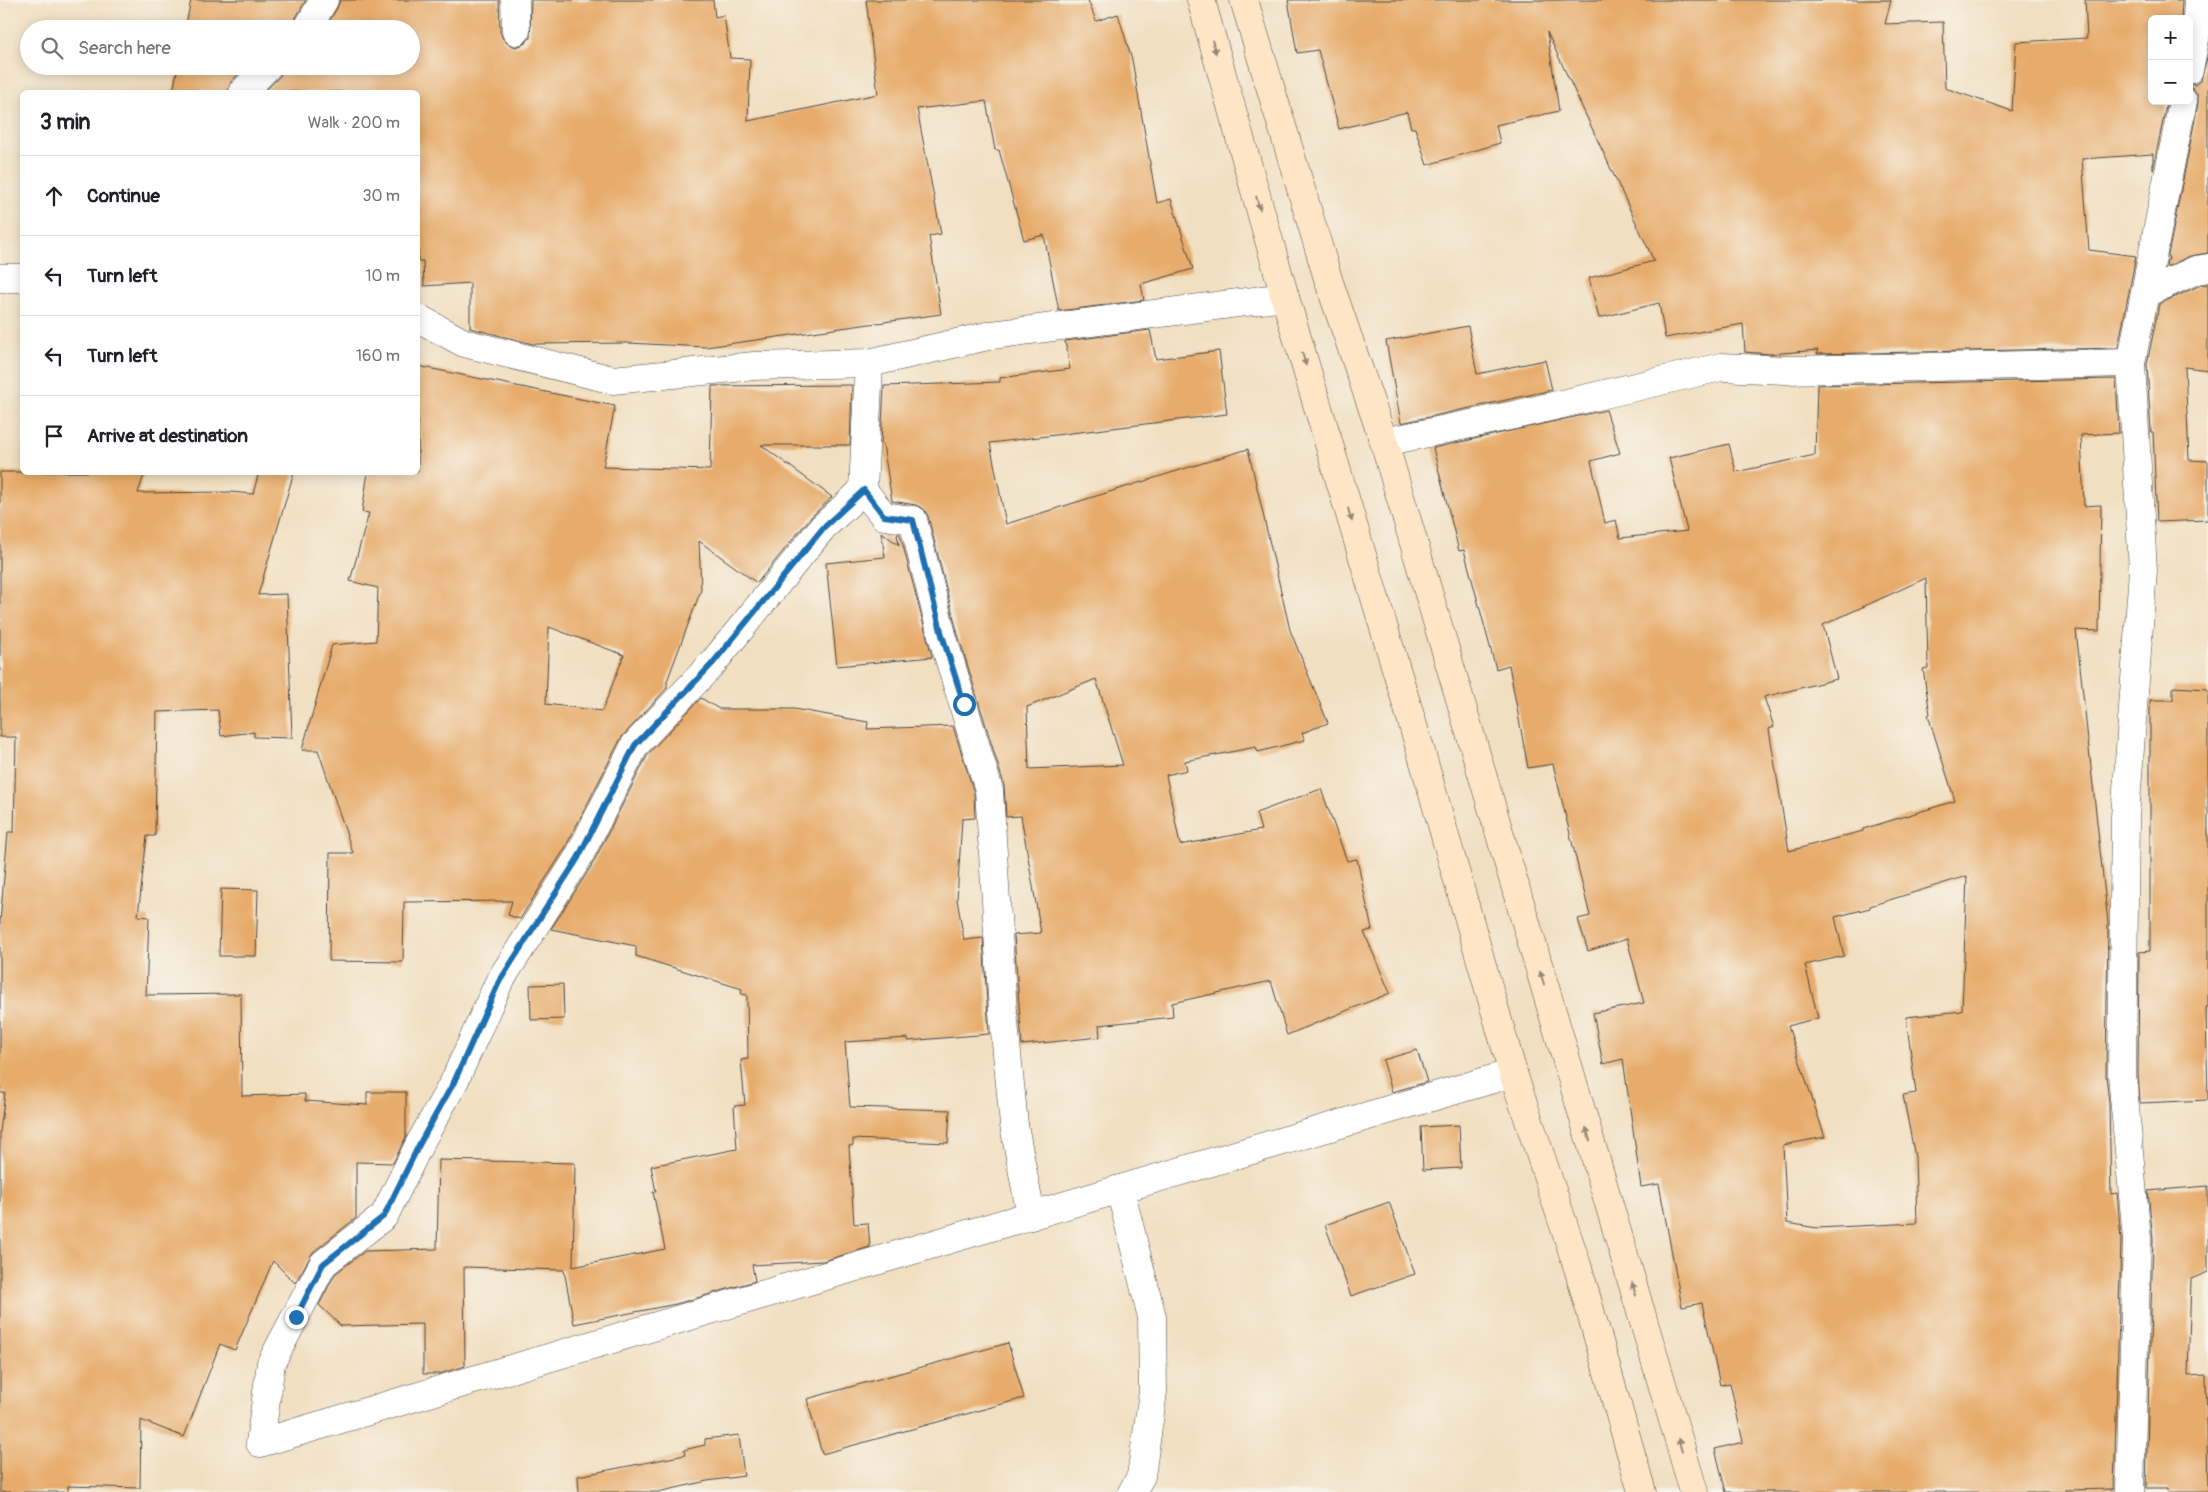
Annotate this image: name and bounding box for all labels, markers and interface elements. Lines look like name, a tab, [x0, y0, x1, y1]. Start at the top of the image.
map controls	[2148, 15, 2193, 105]
button: +	[2148, 15, 2193, 60]
search box	[20, 20, 420, 75]
icon: search	[38, 34, 66, 62]
text: Search here	[78, 36, 171, 60]
one-way arrow	[1210, 39, 1218, 54]
button: −	[2148, 60, 2193, 105]
text: 3 min	[40, 109, 90, 136]
text: Walk · 200 m	[308, 113, 400, 133]
icon: ahead	[40, 182, 68, 210]
text: Continue	[87, 184, 160, 208]
text: 30 m	[362, 186, 400, 206]
one-way arrow	[1255, 196, 1263, 211]
icon: left	[40, 262, 68, 290]
text: Turn left	[87, 264, 157, 288]
text: 10 m	[365, 266, 400, 286]
icon: left	[40, 342, 68, 370]
text: Turn left	[87, 344, 157, 368]
text: 160 m	[356, 346, 400, 366]
one-way arrow	[1300, 352, 1308, 367]
icon: arrive	[40, 422, 68, 450]
text: Arrive at destination	[87, 424, 248, 448]
one-way arrow	[1347, 508, 1355, 523]
route start	[953, 693, 976, 716]
one-way arrow	[1537, 970, 1545, 985]
one-way arrow	[1584, 1126, 1592, 1141]
one-way arrow	[1630, 1282, 1638, 1297]
route end	[285, 1306, 308, 1329]
one-way arrow	[1676, 1438, 1684, 1453]

